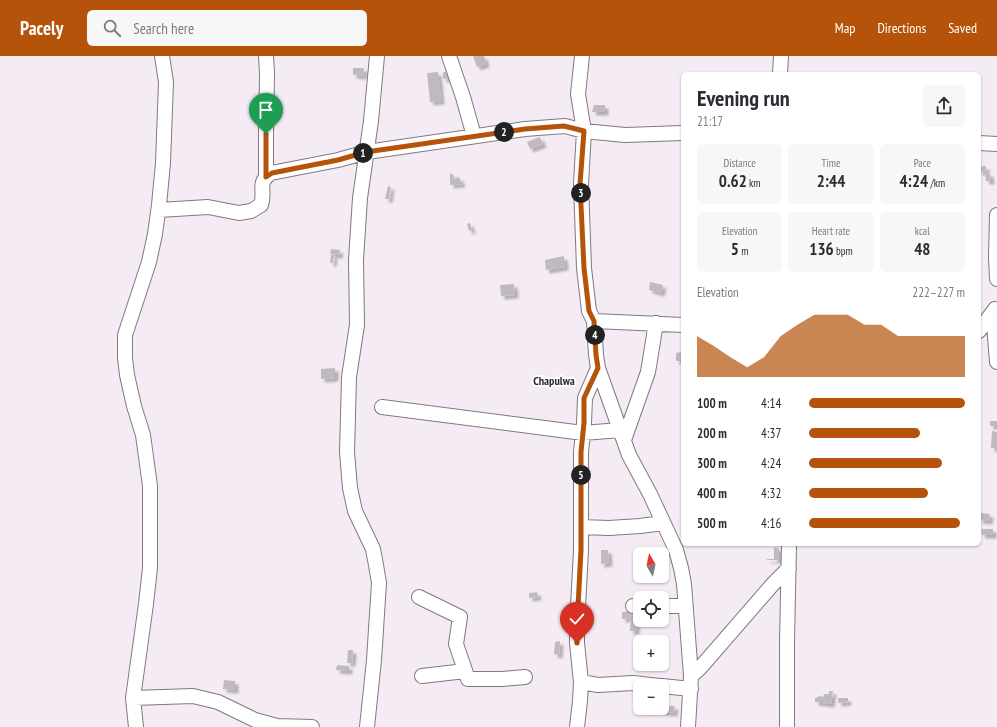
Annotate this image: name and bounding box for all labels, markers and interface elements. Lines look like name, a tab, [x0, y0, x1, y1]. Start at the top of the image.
search box	[87, 10, 367, 46]
text: Pacely	[20, 16, 63, 40]
icon: search	[101, 17, 123, 39]
text: Search here	[133, 19, 194, 38]
text: Map	[835, 19, 855, 37]
text: Directions	[877, 19, 926, 37]
text: Saved	[948, 19, 977, 37]
text: Evening run	[697, 84, 790, 112]
button: share	[923, 85, 965, 127]
pin	[249, 93, 283, 134]
icon: arrive	[255, 99, 277, 121]
text: 21:17	[697, 113, 723, 130]
pin: 2	[494, 122, 514, 142]
text: 2	[501, 125, 507, 139]
pin: 1	[353, 143, 373, 163]
text: 1	[360, 146, 366, 160]
text: Distance	[723, 156, 756, 170]
text: Time	[821, 156, 841, 170]
text: Pace	[914, 156, 931, 170]
text: 0.62	[719, 170, 747, 192]
text: 2:44	[817, 170, 845, 192]
text: 4:24	[899, 170, 928, 192]
text: km	[747, 176, 761, 190]
text: /km	[928, 176, 945, 190]
pin: 3	[571, 183, 591, 203]
text: 3	[578, 186, 584, 200]
text: Elevation	[722, 224, 757, 238]
text: Heart rate	[812, 224, 850, 238]
text: kcal	[915, 224, 930, 238]
text: 5	[731, 238, 739, 260]
text: 136	[809, 238, 834, 260]
text: 48	[914, 238, 930, 260]
text: m	[739, 244, 748, 258]
text: bpm	[834, 244, 853, 258]
text: Elevation	[697, 284, 739, 301]
text: 222–227 m	[912, 284, 965, 301]
pin: 4	[585, 325, 605, 345]
text: 4	[592, 328, 598, 342]
district label: Chapulwa	[533, 373, 575, 388]
text: 100 m	[697, 395, 727, 412]
text: 4:14	[761, 395, 781, 412]
text: 200 m	[697, 425, 727, 442]
text: 4:37	[761, 425, 781, 442]
text: 300 m	[697, 455, 727, 472]
text: 4:24	[761, 455, 781, 472]
pin: 5	[571, 465, 591, 485]
text: 5	[578, 468, 584, 482]
text: 400 m	[697, 485, 727, 502]
text: 4:32	[761, 485, 781, 502]
text: 500 m	[697, 515, 727, 532]
text: 4:16	[761, 515, 781, 532]
north arrow	[633, 547, 669, 583]
map controls	[633, 547, 669, 715]
button: locate	[633, 591, 669, 627]
pin	[560, 602, 594, 643]
icon: check	[566, 608, 588, 630]
button: +	[633, 635, 669, 671]
button: −	[633, 679, 669, 715]

